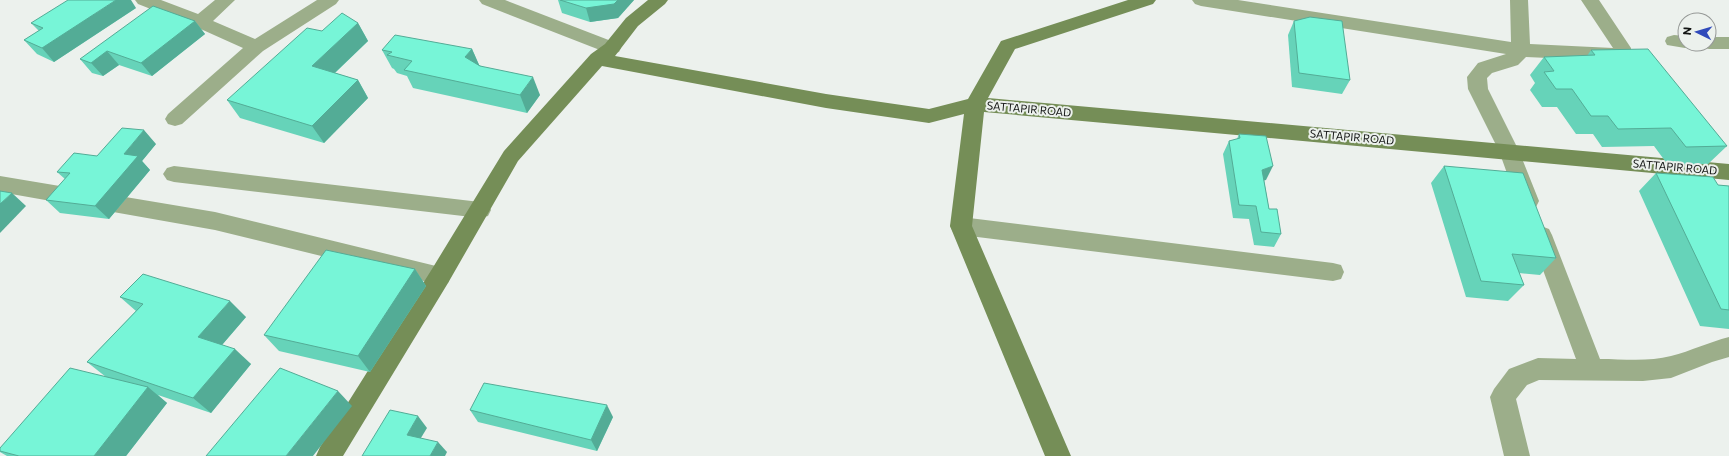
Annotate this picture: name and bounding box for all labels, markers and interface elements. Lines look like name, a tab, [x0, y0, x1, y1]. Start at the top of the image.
north arrow	[1677, 12, 1717, 52]
text: N	[1680, 26, 1693, 36]
street label: SATTAPIR ROAD	[986, 98, 1072, 119]
street label: SATTAPIR ROAD	[1309, 126, 1395, 147]
street label: SATTAPIR ROAD	[1632, 156, 1718, 177]

